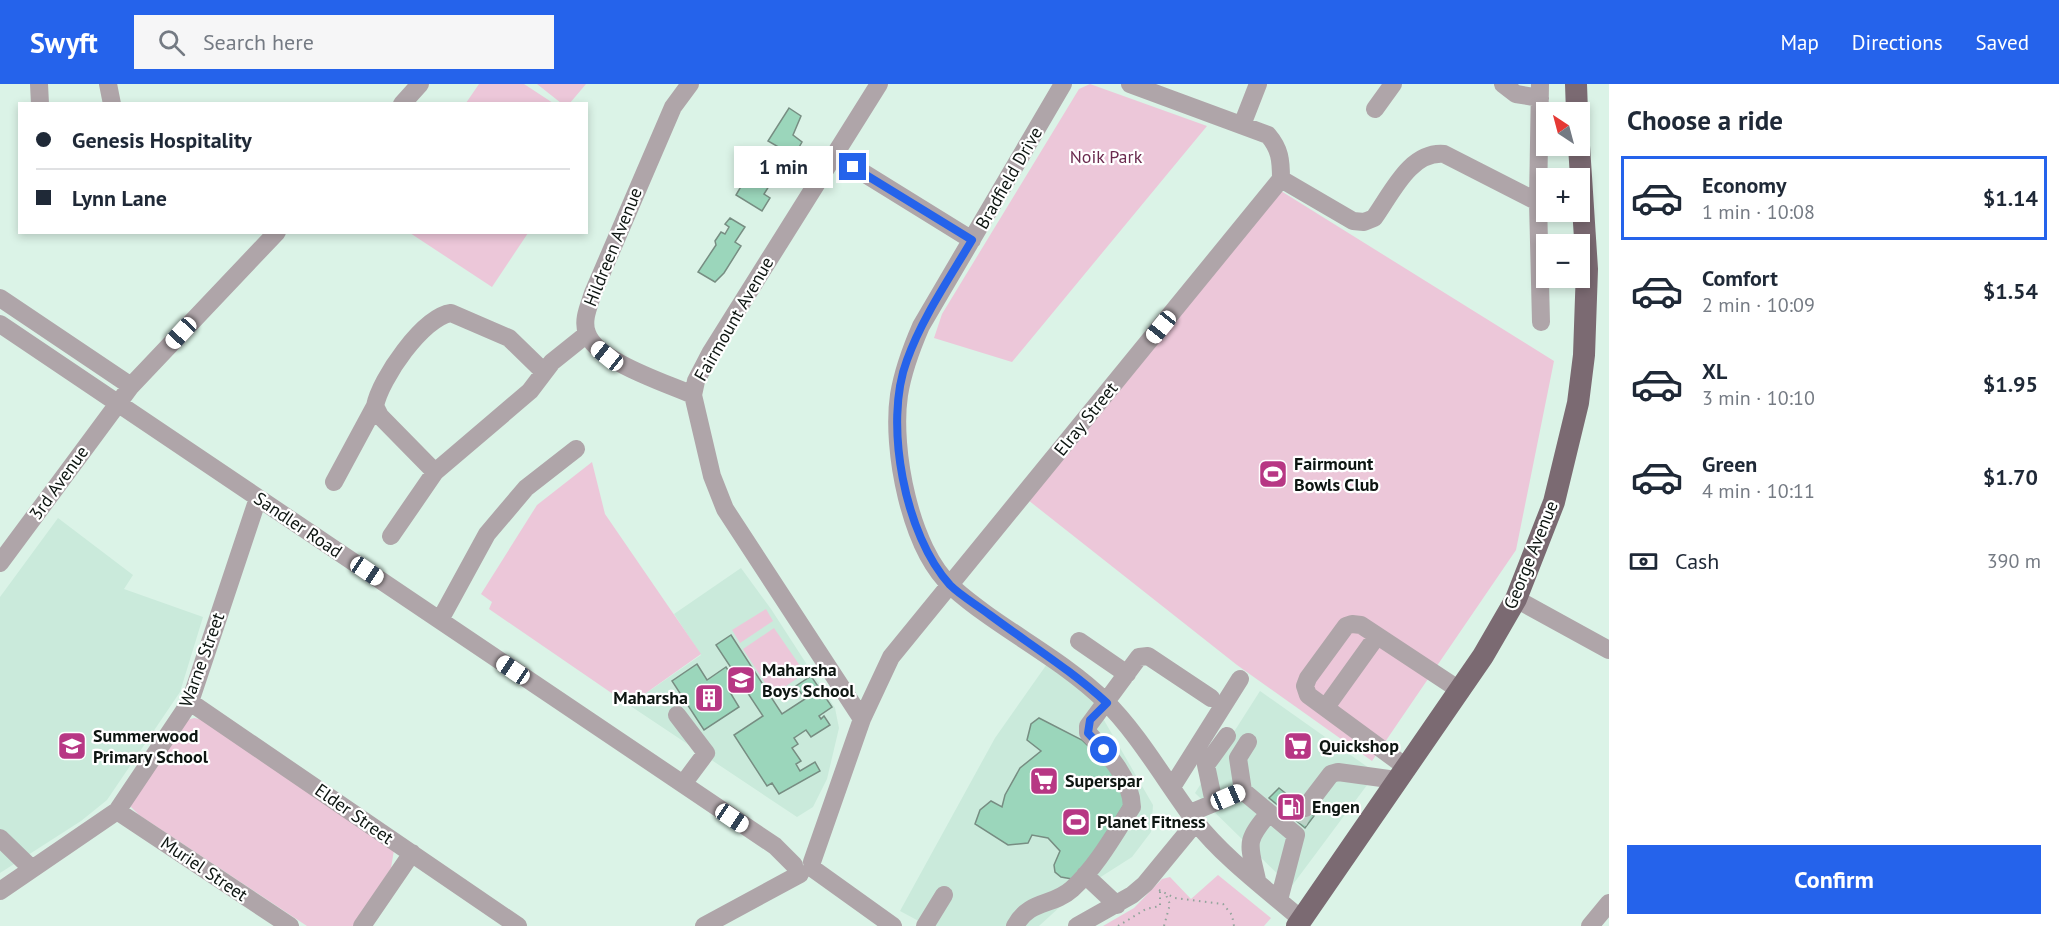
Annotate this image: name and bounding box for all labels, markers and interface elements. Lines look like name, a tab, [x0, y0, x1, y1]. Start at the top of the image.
search box	[134, 15, 554, 69]
text: Swyft	[30, 24, 98, 61]
icon: search	[155, 26, 188, 59]
text: Search here	[203, 28, 314, 56]
text: Map	[1780, 29, 1819, 56]
text: Directions	[1852, 29, 1943, 56]
text: Saved	[1976, 29, 2029, 56]
north arrow	[1536, 102, 1590, 156]
map controls	[1536, 102, 1590, 288]
text: Choose a ride	[1627, 103, 1783, 137]
street label: Bradfield Drive	[970, 123, 1047, 233]
text: Genesis Hospitality	[72, 126, 252, 154]
park label: Noik Park	[1070, 145, 1143, 168]
callout: 1 min	[733, 146, 832, 188]
route end	[839, 153, 866, 180]
text: 1 min	[759, 154, 808, 180]
button: +	[1536, 168, 1590, 222]
icon: car	[1630, 171, 1684, 225]
text: Economy	[1702, 171, 1786, 199]
text: Lynn Lane	[72, 184, 167, 212]
street label: Hildreen Avenue	[578, 184, 647, 310]
text: $1.14	[1983, 184, 2038, 212]
text: 1 min · 10:08	[1702, 199, 1815, 225]
button: −	[1536, 234, 1590, 288]
street label: Fairmount Avenue	[689, 253, 778, 385]
icon: car	[1630, 264, 1684, 318]
text: Comfort	[1702, 264, 1778, 292]
text: $1.54	[1983, 277, 2038, 305]
text: 2 min · 10:09	[1702, 292, 1815, 318]
car	[1143, 307, 1179, 347]
car	[162, 314, 200, 352]
car	[587, 338, 627, 374]
icon: car	[1630, 357, 1684, 411]
text: XL	[1702, 357, 1727, 385]
text: $1.95	[1983, 370, 2038, 398]
street label: Elray Street	[1049, 377, 1122, 460]
text: 3 min · 10:10	[1702, 385, 1815, 411]
street label: 3rd Avenue	[24, 441, 93, 524]
icon: car	[1630, 450, 1684, 504]
text: Green	[1702, 450, 1757, 478]
place label: Fairmount Bowls Club	[1294, 452, 1379, 496]
sports icon: Fairmount Bowls Club	[1257, 458, 1289, 490]
text: $1.70	[1983, 463, 2038, 491]
text: 4 min · 10:11	[1702, 478, 1815, 504]
street label: Sandler Road	[250, 487, 347, 562]
street label: George Avenue	[1498, 497, 1563, 612]
icon: cash	[1627, 545, 1660, 578]
text: Cash	[1675, 547, 1719, 575]
text: 390 m	[1987, 548, 2041, 574]
car	[347, 553, 387, 589]
street label: Warne Street	[174, 609, 229, 710]
car	[493, 652, 533, 688]
place label: Maharsha Boys School	[762, 658, 855, 702]
school or university icon: Maharsha Boys School	[725, 664, 757, 696]
building icon: Maharsha	[693, 682, 725, 714]
place label: Maharsha	[613, 686, 688, 709]
place label: Summerwood Primary School	[93, 724, 209, 768]
school or university icon: Summerwood Primary School	[56, 730, 88, 762]
supermarket icon: Quickshop	[1282, 730, 1314, 762]
place label: Quickshop	[1319, 734, 1399, 757]
route start	[1090, 736, 1117, 763]
supermarket icon: Superspar	[1028, 765, 1060, 797]
place label: Superspar	[1065, 769, 1143, 792]
street label: Elder Street	[311, 778, 398, 849]
car	[1208, 782, 1248, 812]
fuel station icon: Engen	[1275, 791, 1307, 823]
place label: Engen	[1312, 795, 1360, 818]
car	[712, 800, 752, 836]
sports icon: Planet Fitness	[1060, 806, 1092, 838]
place label: Planet Fitness	[1097, 810, 1206, 833]
street label: Muriel Street	[156, 831, 252, 906]
button: Confirm	[1627, 845, 2041, 914]

